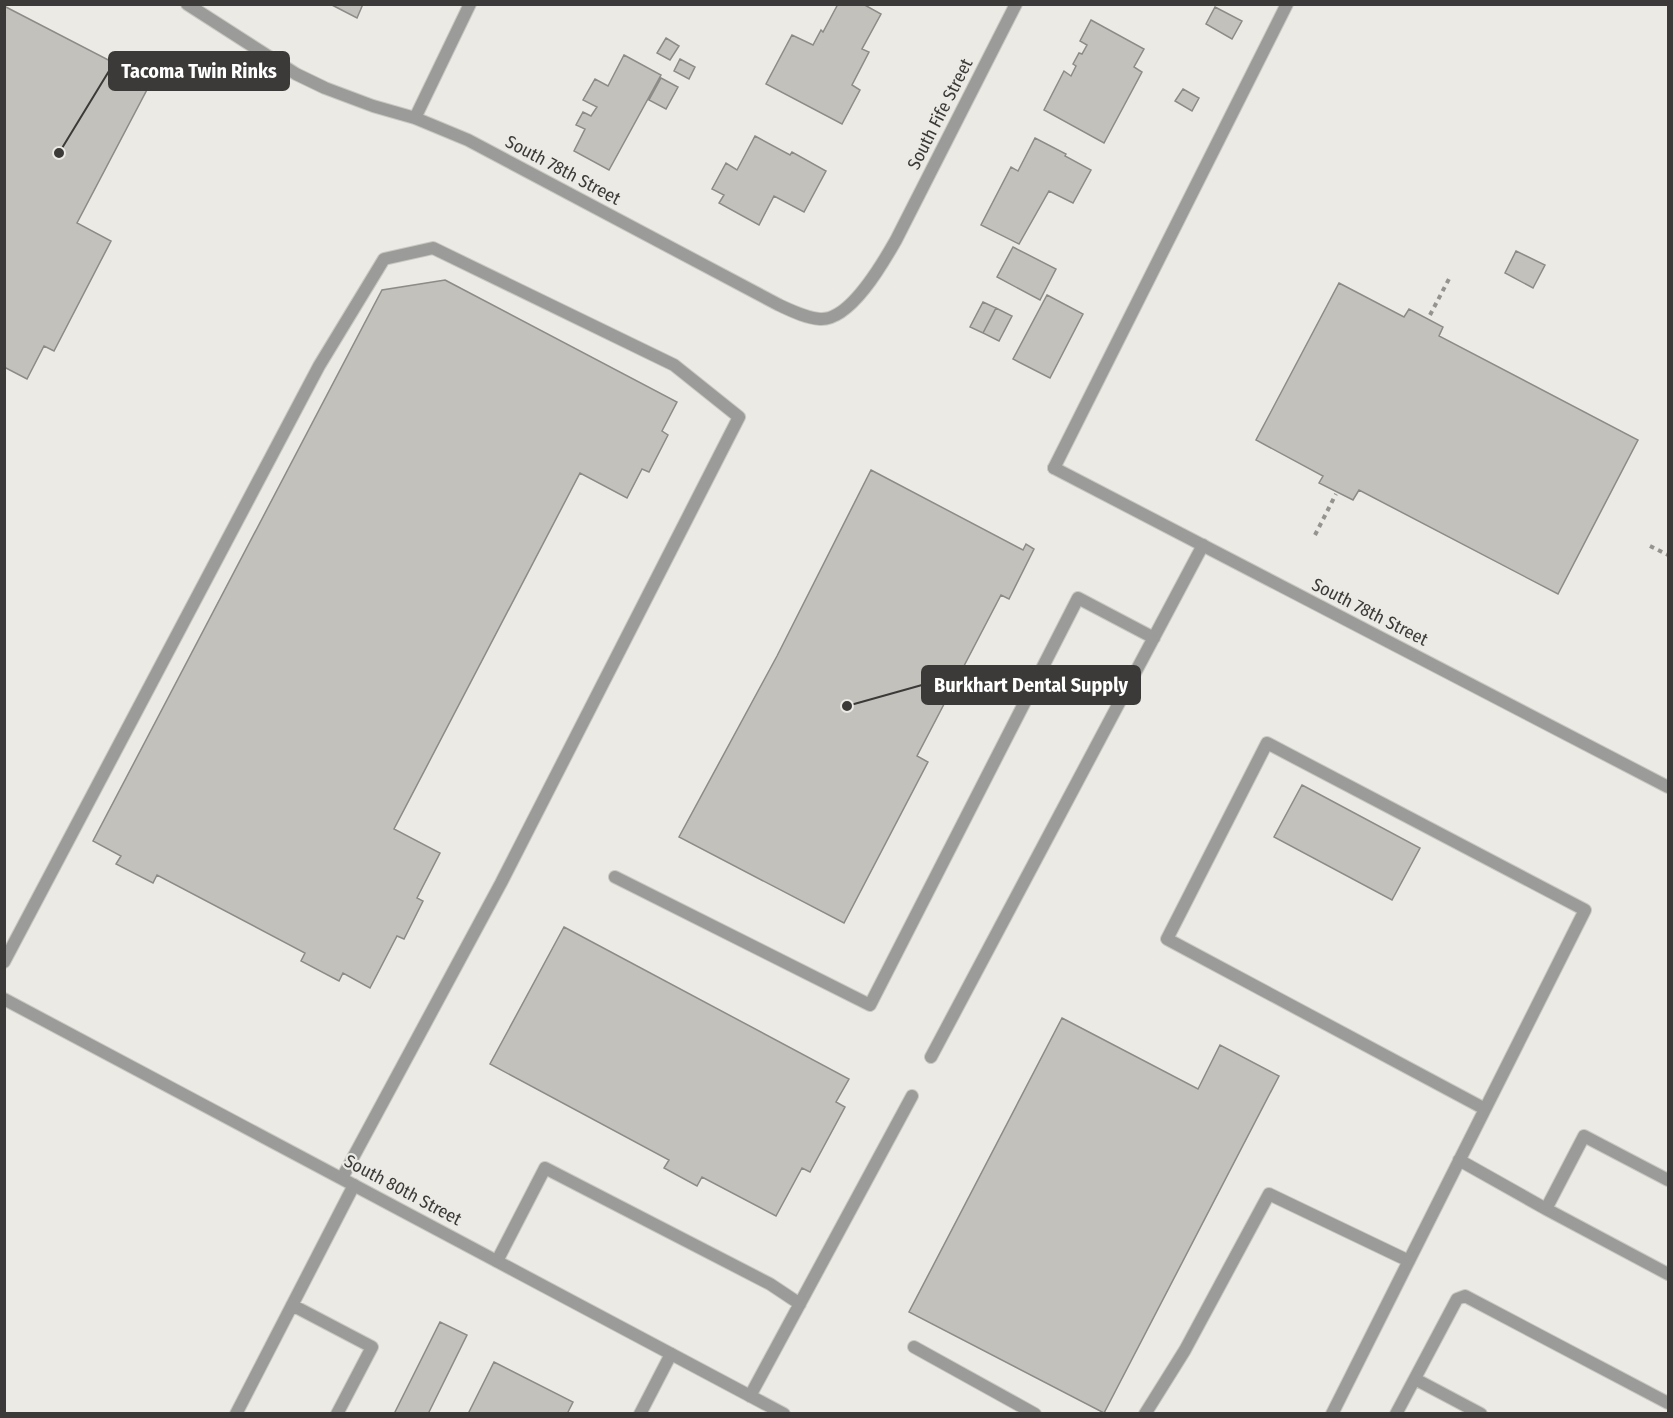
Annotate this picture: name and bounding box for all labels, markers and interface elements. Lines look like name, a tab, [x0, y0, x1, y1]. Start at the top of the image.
callout: Tacoma Twin Rinks	[109, 52, 289, 90]
street label: South Fife Street	[903, 55, 978, 173]
text: Tacoma Twin Rinks	[121, 59, 277, 83]
street label: South 78th Street	[502, 130, 624, 210]
street label: South 78th Street	[1308, 573, 1432, 651]
callout: Burkhart Dental Supply	[922, 666, 1140, 704]
text: Burkhart Dental Supply	[934, 673, 1128, 697]
street label: South 80th Street	[341, 1150, 466, 1230]

